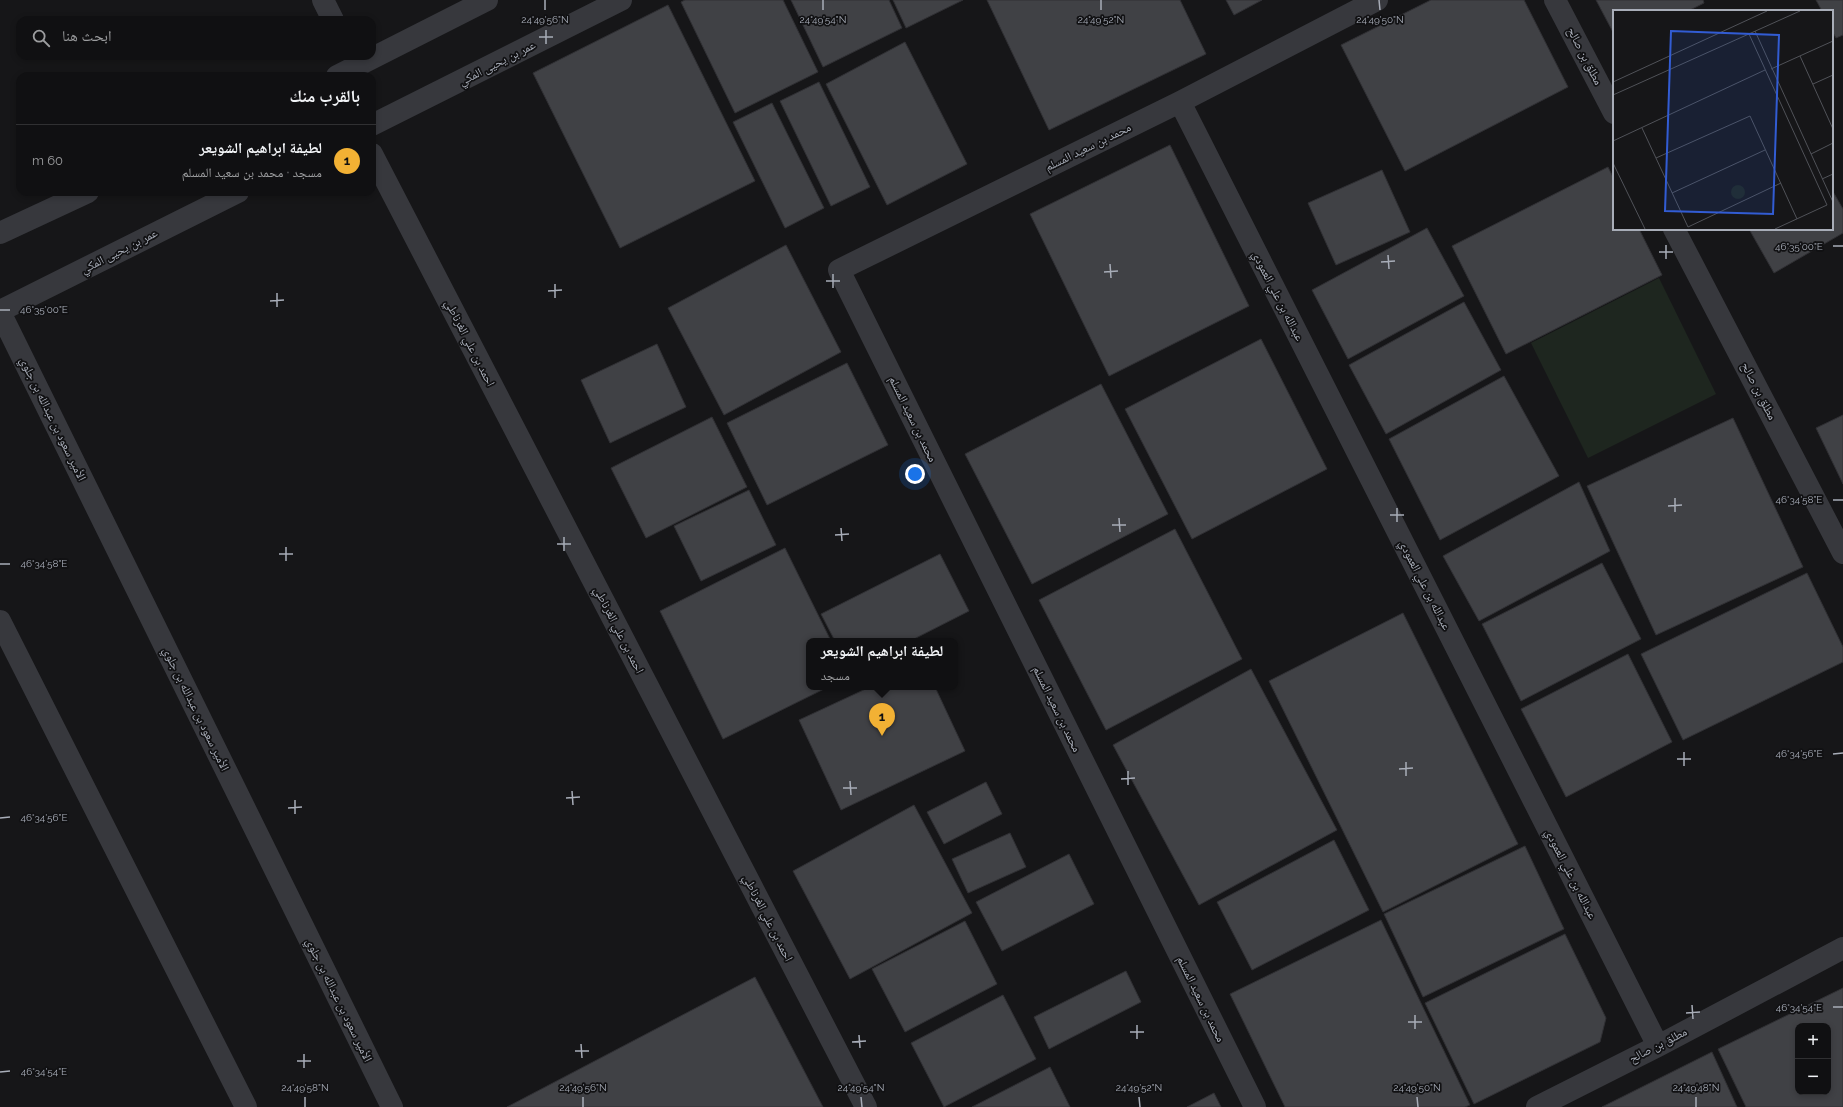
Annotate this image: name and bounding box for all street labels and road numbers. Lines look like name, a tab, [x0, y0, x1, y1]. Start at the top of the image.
street label: مطلق بن صالح	[1564, 25, 1606, 87]
street label: عمر بن يحيى المكي	[456, 38, 539, 91]
street label: محمد بن سعيد المسلم	[1043, 120, 1134, 175]
street label: عمر بن يحيى المكي	[78, 226, 161, 279]
street label: عبدالله بن علي العمودي	[1247, 249, 1307, 345]
street label: احمد بن علي الغرناطي	[439, 297, 498, 390]
street label: الأمير سعود بن عبدالله بن جلوي	[14, 355, 89, 485]
street label: مطلق بن صالح	[1738, 360, 1780, 422]
street label: محمد بن سعيد المسلم	[885, 374, 940, 465]
street label: عبدالله بن علي العمودي	[1394, 538, 1454, 634]
street label: احمد بن علي الغرناطي	[588, 584, 647, 677]
street label: الأمير سعود بن عبدالله بن جلوي	[157, 645, 232, 775]
street label: محمد بن سعيد المسلم	[1029, 664, 1084, 755]
street label: عبدالله بن علي العمودي	[1540, 827, 1600, 923]
street label: احمد بن علي الغرناطي	[737, 872, 796, 965]
street label: الأمير سعود بن عبدالله بن جلوي	[300, 936, 375, 1066]
street label: محمد بن سعيد المسلم	[1173, 954, 1228, 1045]
street label: مطلق بن صالح	[1627, 1024, 1689, 1066]

